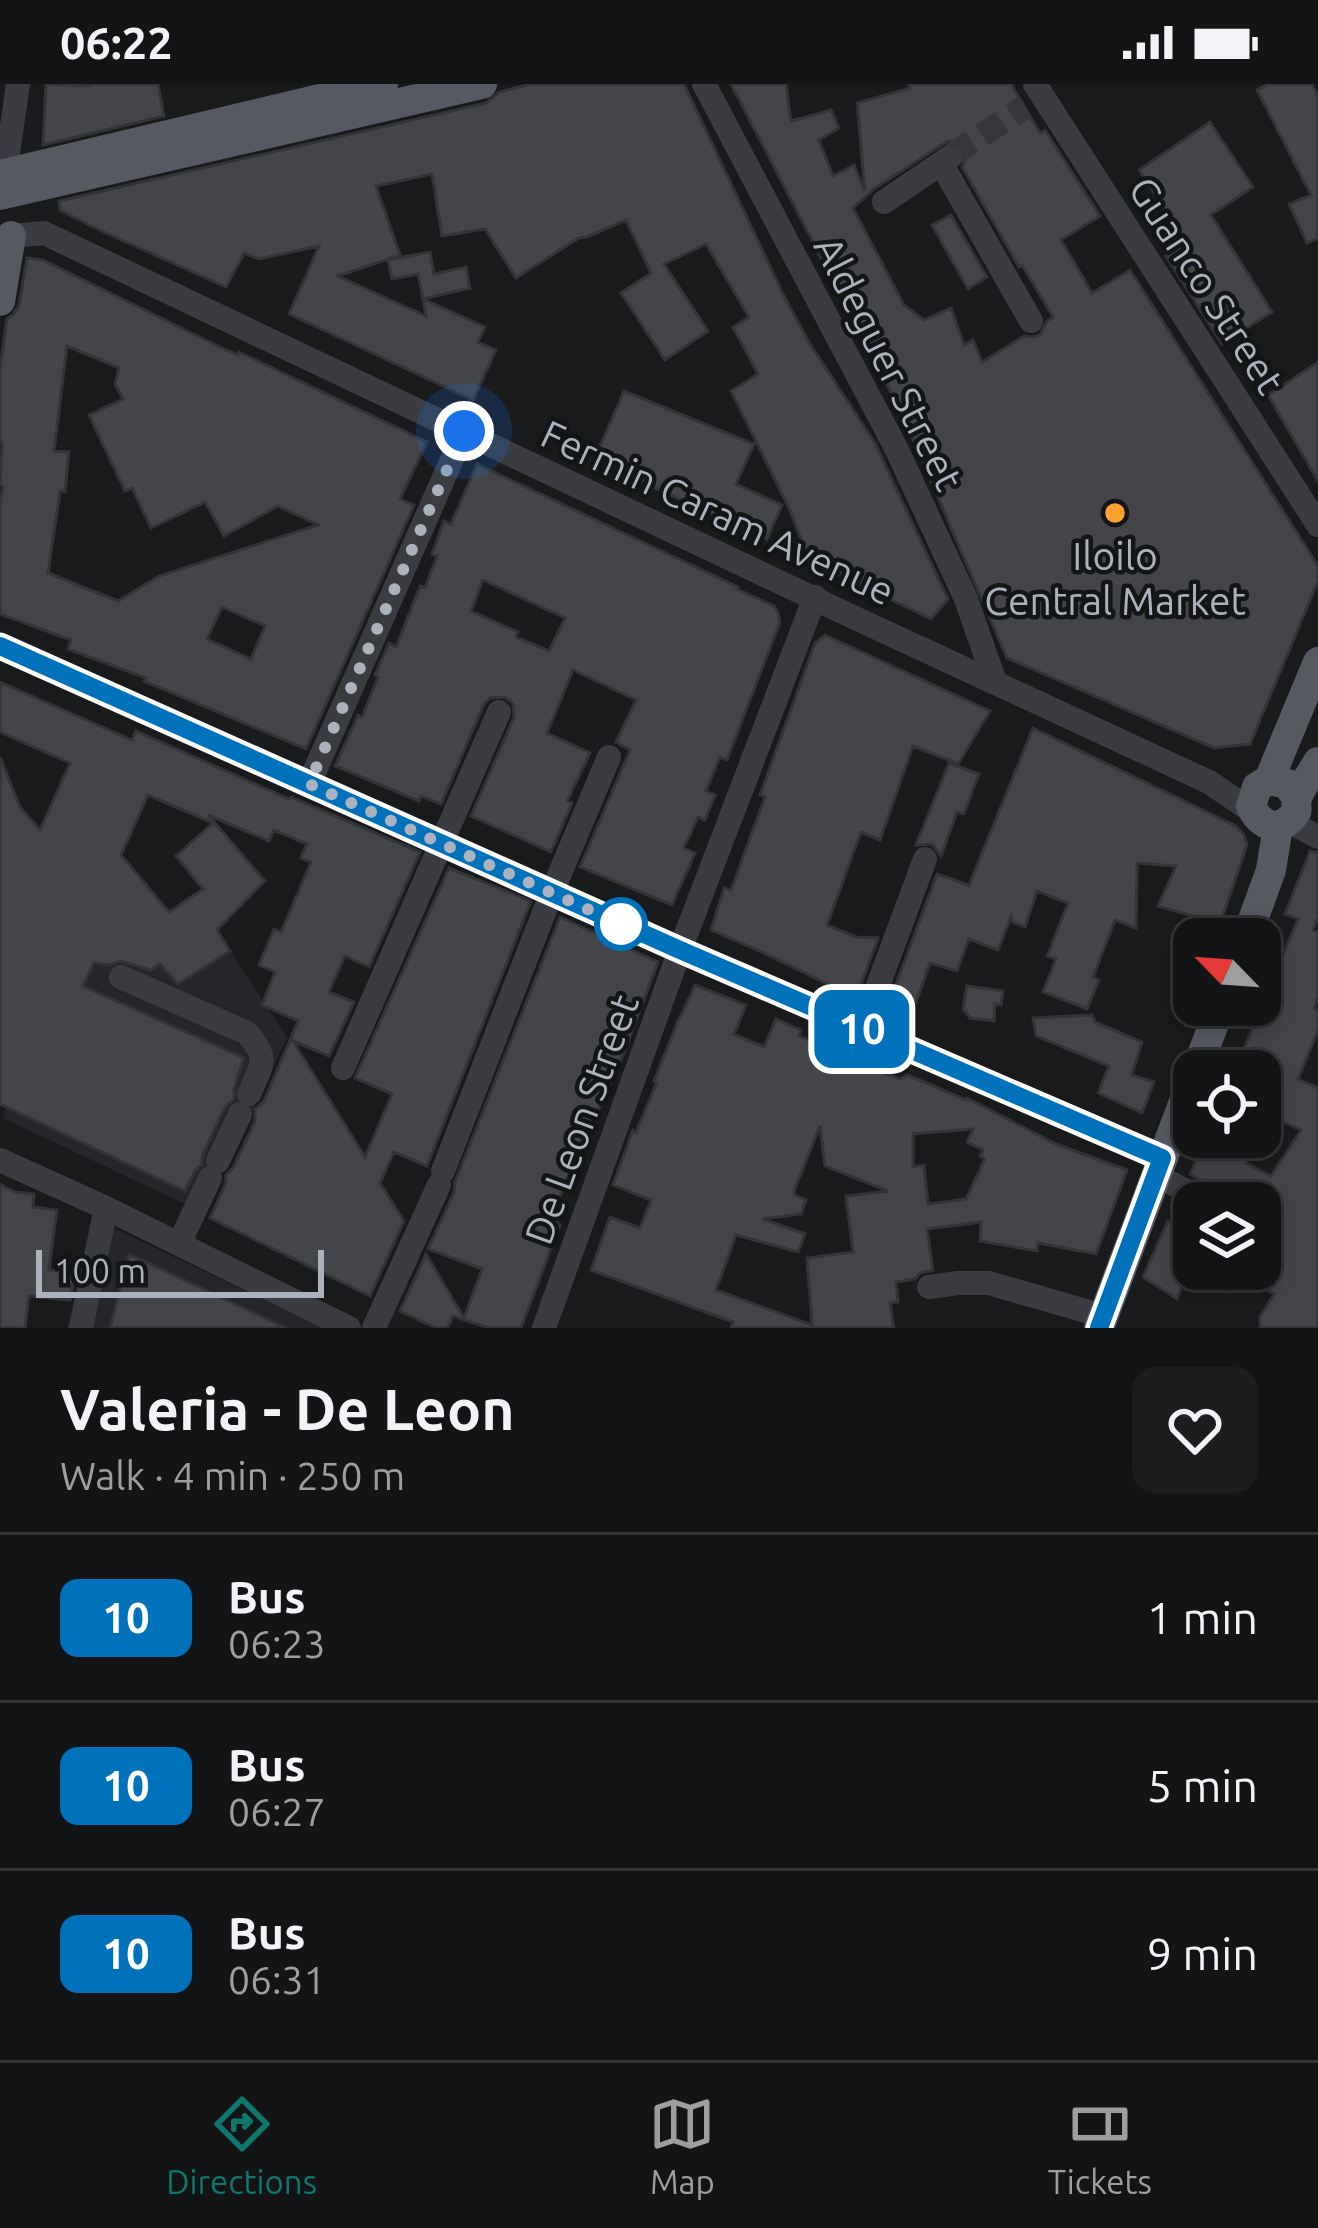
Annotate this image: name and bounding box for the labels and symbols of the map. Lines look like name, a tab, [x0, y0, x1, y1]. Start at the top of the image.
street label: Guanco Street	[1121, 169, 1293, 401]
street label: Aldeguer Street	[807, 229, 971, 497]
your location	[434, 401, 494, 461]
street label: Fermin Caram Avenue	[535, 411, 901, 613]
marker: Iloilo Central Market	[1102, 500, 1128, 526]
place label: Iloilo Central Market	[984, 534, 1246, 622]
unlabelled marker	[596, 899, 646, 949]
north arrow	[1173, 918, 1281, 1026]
street label: De Leon Street	[516, 988, 646, 1250]
line badge: 10	[808, 990, 916, 1068]
scale bar	[36, 1244, 324, 1297]

